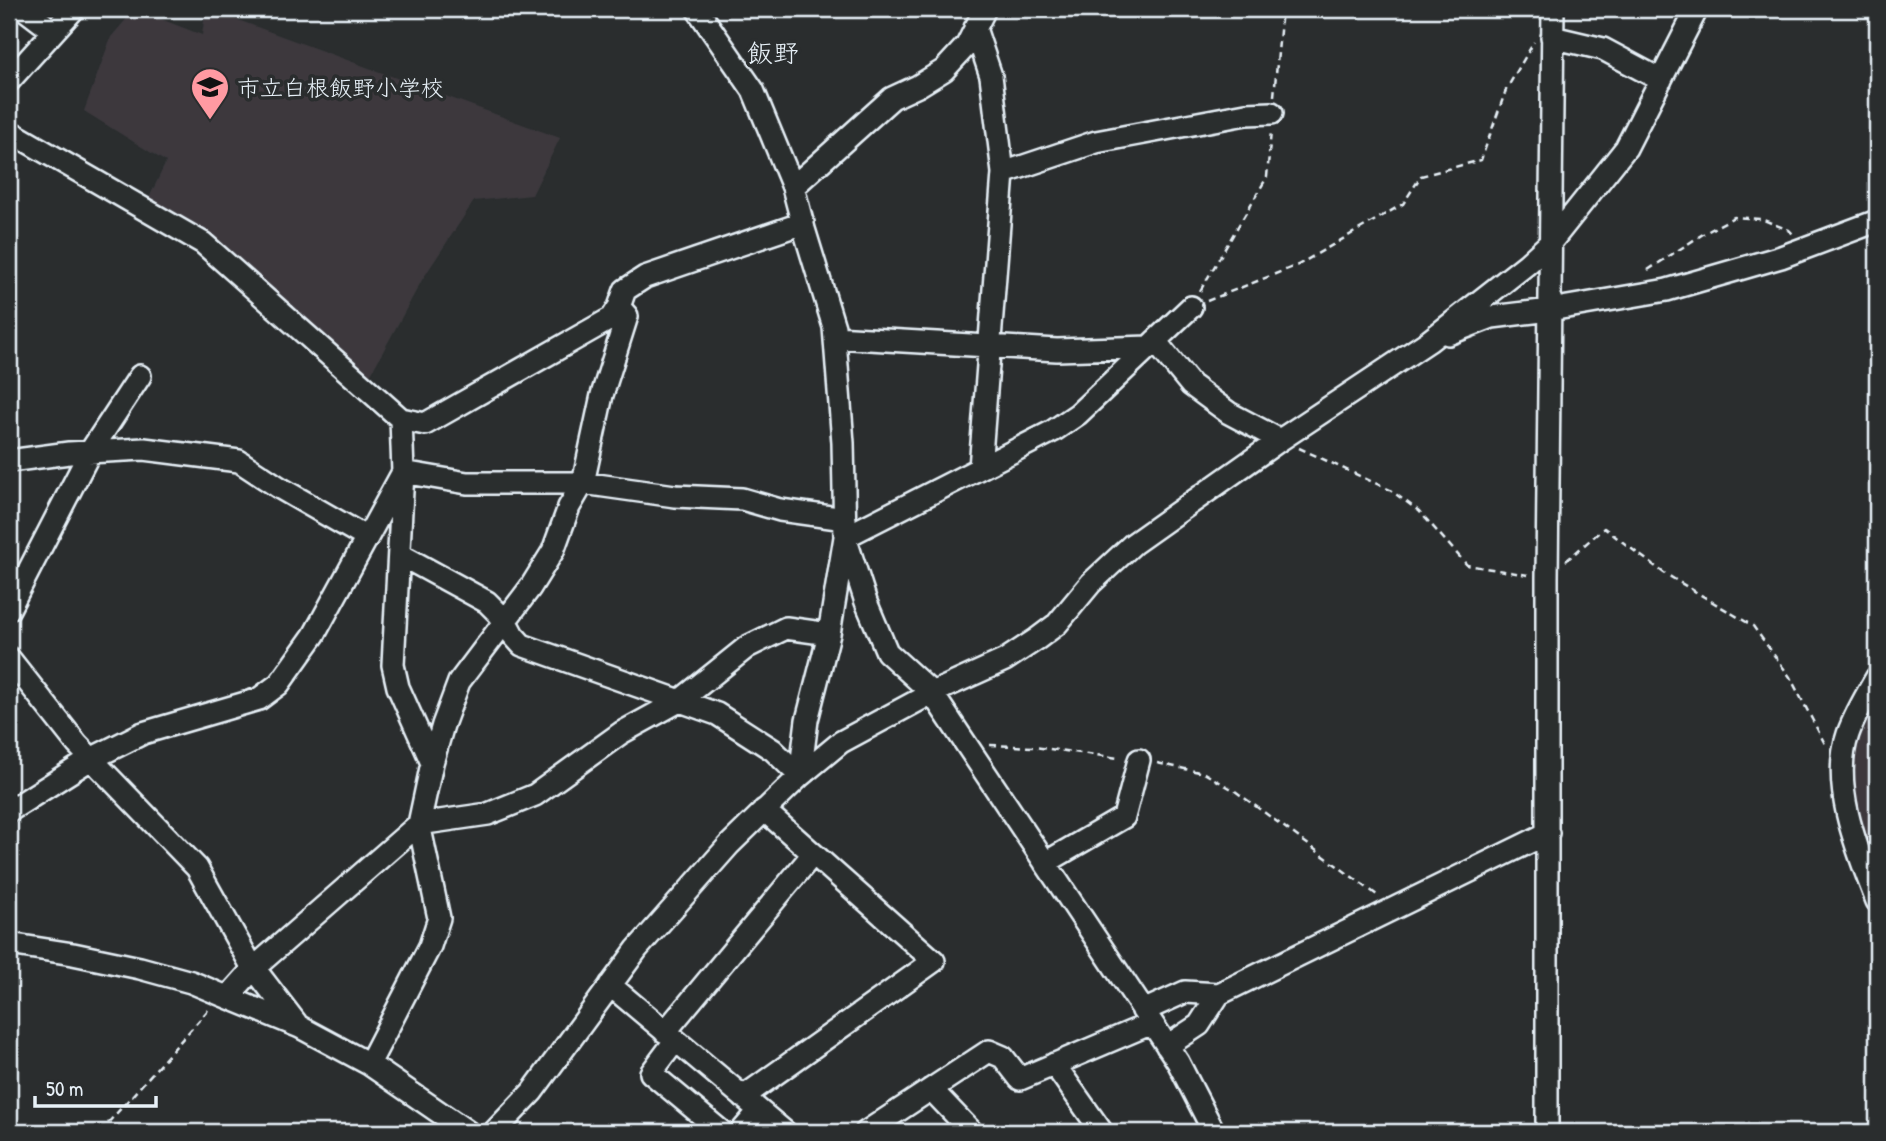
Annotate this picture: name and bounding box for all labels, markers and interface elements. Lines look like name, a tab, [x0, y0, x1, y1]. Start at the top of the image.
district label: 飯野	[747, 35, 799, 70]
school or university icon: 市立白根飯野小学校	[189, 66, 231, 121]
place label: 市立白根飯野小学校	[237, 72, 444, 103]
scale bar	[35, 1064, 156, 1108]
text: 50 m	[46, 1074, 83, 1103]

